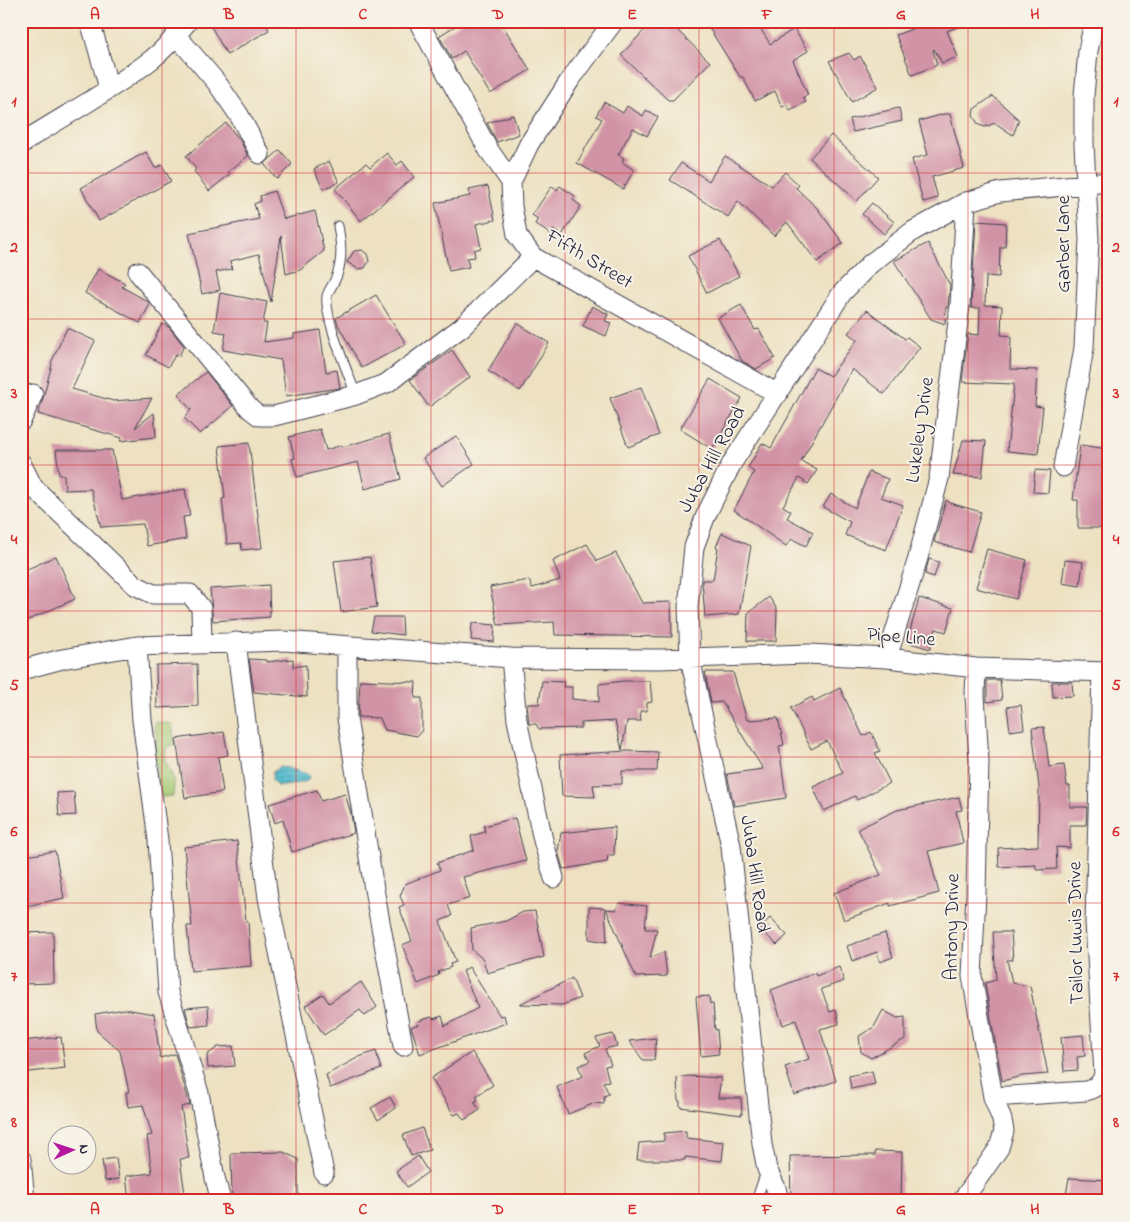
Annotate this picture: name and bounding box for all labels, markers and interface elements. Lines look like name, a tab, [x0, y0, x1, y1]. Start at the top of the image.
text: A	[90, 3, 100, 27]
text: B	[223, 3, 235, 27]
text: C	[359, 3, 368, 27]
text: D	[491, 3, 504, 27]
text: E	[627, 3, 637, 27]
text: F	[761, 3, 773, 27]
text: G	[896, 3, 906, 27]
text: H	[1030, 3, 1040, 27]
text: 1	[11, 90, 17, 114]
text: 1	[1113, 90, 1119, 114]
street label: Garber Lane	[1050, 195, 1079, 293]
street label: Fifth Street	[539, 222, 638, 297]
text: 2	[9, 236, 18, 260]
text: 2	[1111, 236, 1120, 260]
street label: Lukeley Drive	[899, 375, 943, 485]
text: 3	[10, 382, 18, 406]
text: 3	[1112, 382, 1120, 406]
street label: Juba Hill Road	[672, 401, 754, 519]
text: 4	[10, 528, 18, 552]
text: 4	[1112, 528, 1120, 552]
street label: Pipe Line	[866, 621, 936, 655]
text: 5	[9, 674, 19, 698]
text: 5	[1111, 674, 1121, 698]
street label: Juba Hill Road	[731, 814, 777, 934]
text: 6	[9, 820, 18, 844]
text: 6	[1111, 820, 1120, 844]
street label: Tailor Luwis Drive	[1061, 861, 1093, 1005]
street label: Antony Drive	[938, 873, 968, 981]
text: 7	[11, 965, 18, 989]
text: 7	[1113, 965, 1120, 989]
text: 8	[10, 1111, 17, 1135]
text: 8	[1112, 1111, 1119, 1135]
north arrow	[48, 1124, 98, 1174]
text: N	[73, 1144, 94, 1155]
text: A	[90, 1198, 100, 1222]
text: B	[223, 1198, 235, 1222]
text: C	[359, 1198, 368, 1222]
text: D	[491, 1198, 504, 1222]
text: E	[627, 1198, 637, 1222]
text: F	[761, 1198, 773, 1222]
text: G	[896, 1198, 906, 1222]
text: H	[1030, 1198, 1040, 1222]

